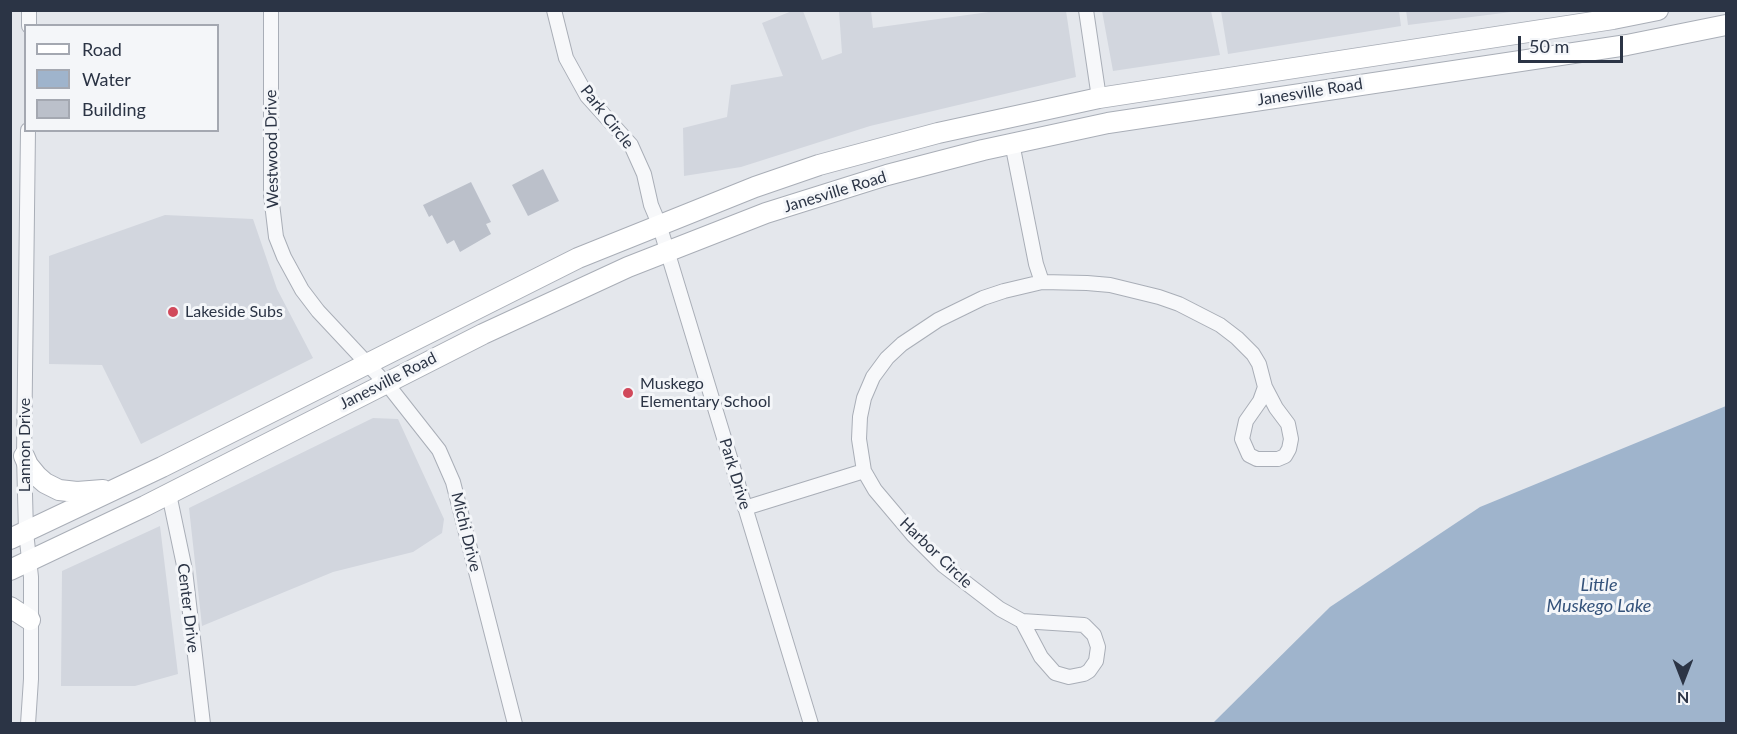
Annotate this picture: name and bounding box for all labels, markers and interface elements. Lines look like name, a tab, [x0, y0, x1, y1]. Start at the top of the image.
legend	[24, 24, 219, 132]
scale bar	[1521, 24, 1626, 62]
text: 50 m	[1529, 35, 1569, 57]
text: Road	[82, 38, 122, 60]
text: Water	[82, 68, 131, 90]
street label: Janesville Road	[1256, 74, 1364, 110]
street label: Park Circle	[576, 81, 638, 153]
street label: Westwood Drive	[261, 90, 283, 208]
text: Building	[82, 98, 146, 120]
street label: Janesville Road	[781, 167, 889, 217]
place label: Lakeside Subs	[185, 302, 283, 322]
marker: Lakeside Subs	[166, 305, 180, 319]
street label: Janesville Road	[336, 348, 440, 414]
place label: Muskego Elementary School	[640, 374, 771, 412]
marker: Muskego Elementary School	[621, 386, 635, 400]
street label: Lannon Drive	[15, 398, 35, 492]
street label: Park Drive	[715, 436, 755, 512]
street label: Michi Drive	[447, 490, 485, 574]
street label: Harbor Circle	[896, 514, 976, 592]
street label: Center Drive	[173, 562, 203, 654]
water label: Little Muskego Lake	[1547, 574, 1651, 616]
north arrow	[1653, 650, 1713, 710]
text: N	[1677, 689, 1689, 708]

